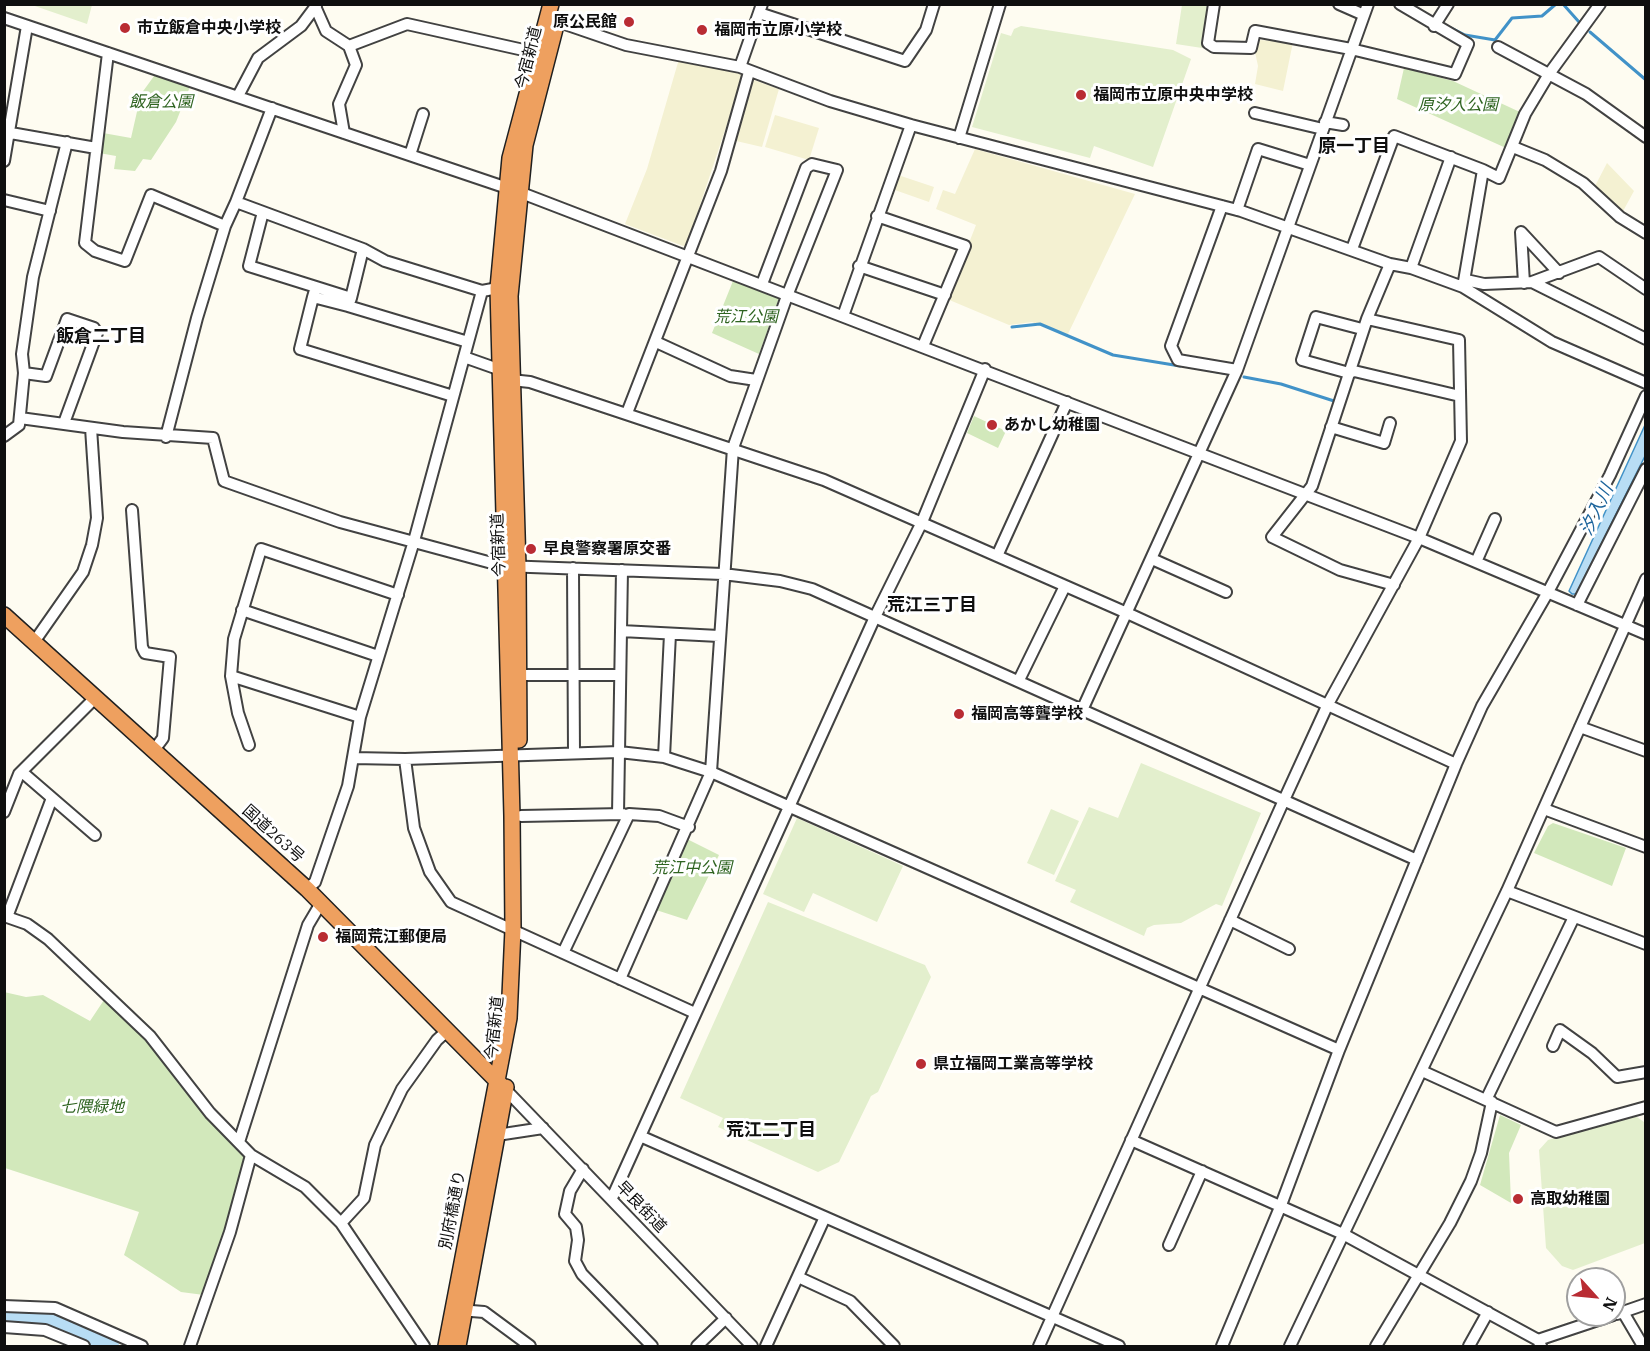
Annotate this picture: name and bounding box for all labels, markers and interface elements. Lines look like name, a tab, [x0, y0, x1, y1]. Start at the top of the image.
place label: 原公民館	[553, 12, 617, 32]
marker: 原公民館	[622, 15, 636, 29]
place label: 市立飯倉中央小学校	[137, 18, 281, 38]
place label: 福岡市立原小学校	[714, 20, 842, 40]
marker: 市立飯倉中央小学校	[118, 21, 132, 35]
marker: 福岡市立原小学校	[695, 23, 709, 37]
street label: 今宿新道	[512, 25, 546, 91]
place label: 福岡市立原中央中学校	[1093, 85, 1253, 105]
marker: 福岡市立原中央中学校	[1074, 88, 1088, 102]
park label: 飯倉公園	[129, 92, 193, 112]
park label: 原汐入公園	[1418, 95, 1498, 115]
district label: 原一丁目	[1318, 136, 1390, 158]
park label: 荒江公園	[714, 307, 778, 327]
district label: 飯倉二丁目	[56, 326, 146, 348]
place label: あかし幼稚園	[1004, 415, 1100, 435]
marker: あかし幼稚園	[985, 418, 999, 432]
water label: 汐入川	[1576, 481, 1618, 539]
street label: 今宿新道	[488, 513, 510, 577]
place label: 早良警察署原交番	[543, 539, 671, 559]
marker: 早良警察署原交番	[524, 542, 538, 556]
district label: 荒江三丁目	[887, 595, 977, 617]
place label: 福岡高等聾学校	[971, 704, 1083, 724]
marker: 福岡高等聾学校	[952, 707, 966, 721]
street label: 国道263号	[238, 801, 308, 867]
park label: 荒江中公園	[652, 858, 732, 878]
place label: 福岡荒江郵便局	[335, 927, 447, 947]
marker: 福岡荒江郵便局	[316, 930, 330, 944]
street label: 今宿新道	[482, 995, 508, 1061]
place label: 県立福岡工業高等学校	[933, 1054, 1093, 1074]
marker: 県立福岡工業高等学校	[914, 1057, 928, 1071]
park label: 七隈緑地	[60, 1097, 124, 1117]
district label: 荒江二丁目	[726, 1120, 816, 1142]
street label: 別府橋通り	[436, 1169, 470, 1251]
street label: 早良街道	[612, 1177, 670, 1237]
place label: 高取幼稚園	[1530, 1189, 1610, 1209]
marker: 高取幼稚園	[1511, 1192, 1525, 1206]
north arrow	[1566, 1267, 1626, 1327]
text: N	[1598, 1294, 1622, 1314]

